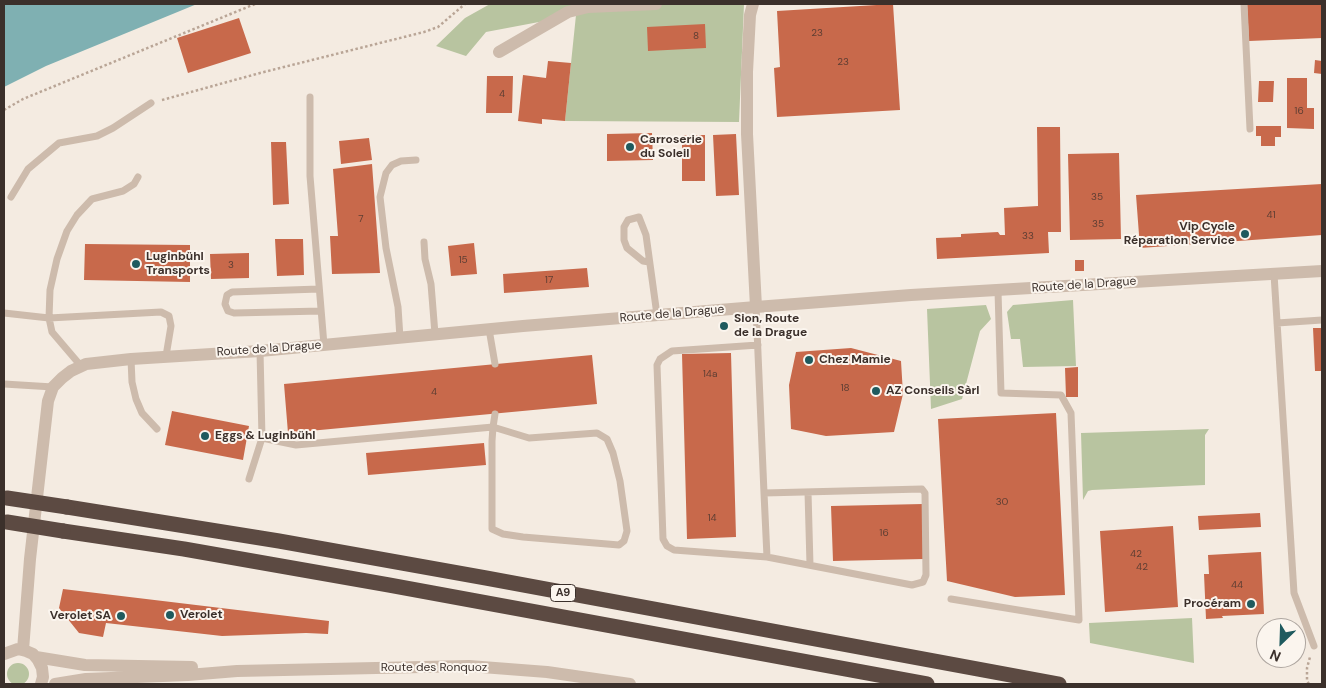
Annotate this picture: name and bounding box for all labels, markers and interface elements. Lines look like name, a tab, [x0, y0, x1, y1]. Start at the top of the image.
house number: 23	[811, 27, 823, 39]
house number: 8	[693, 30, 699, 42]
house number: 23	[837, 56, 849, 68]
house number: 4	[499, 88, 505, 100]
house number: 16	[1294, 105, 1304, 117]
place label: Carroserie du Soleil	[640, 133, 702, 161]
marker: Carroserie du Soleil	[624, 141, 636, 153]
house number: 35	[1091, 191, 1103, 203]
house number: 41	[1266, 209, 1276, 221]
house number: 7	[358, 213, 364, 225]
house number: 35	[1092, 218, 1104, 230]
place label: Vip Cycle Réparation Service	[1124, 220, 1235, 248]
marker: Vip Cycle Réparation Service	[1239, 228, 1251, 240]
house number: 33	[1022, 230, 1034, 242]
place label: Luginbühl Transports	[146, 250, 210, 278]
house number: 15	[458, 254, 468, 266]
marker: Luginbühl Transports	[130, 258, 142, 270]
house number: 3	[228, 259, 234, 271]
house number: 17	[545, 274, 553, 286]
street label: Route de la Drague	[1031, 274, 1137, 296]
street label: Route de la Drague	[619, 302, 725, 326]
place label: Sion, Route de la Drague	[734, 312, 807, 340]
marker: Sion, Route de la Drague	[718, 320, 730, 332]
street label: Route de la Drague	[216, 338, 322, 360]
place label: Chez Mamie	[819, 353, 891, 367]
marker: Chez Mamie	[803, 354, 815, 366]
house number: 14a	[703, 368, 717, 380]
house number: 18	[840, 382, 850, 394]
place label: AZ Conseils Sàrl	[886, 384, 980, 398]
marker: AZ Conseils Sàrl	[870, 385, 882, 397]
house number: 4	[431, 386, 437, 398]
place label: Eggs & Luginbühl	[215, 429, 315, 443]
marker: Eggs & Luginbühl	[199, 430, 211, 442]
house number: 30	[996, 496, 1008, 508]
house number: 14	[707, 512, 717, 524]
house number: 16	[879, 527, 889, 539]
house number: 42	[1130, 548, 1142, 560]
house number: 42	[1136, 561, 1148, 573]
house number: 44	[1231, 579, 1243, 591]
road number: A9	[550, 584, 576, 602]
place label: Procéram	[1184, 597, 1241, 611]
marker: Procéram	[1245, 598, 1257, 610]
place label: Verolet	[180, 608, 223, 622]
place label: Verolet SA	[50, 609, 111, 623]
marker: Verolet	[164, 609, 176, 621]
marker: Verolet SA	[115, 610, 127, 622]
north arrow	[1256, 618, 1306, 668]
text: N	[1267, 645, 1284, 666]
street label: Route des Ronquoz	[381, 661, 487, 675]

